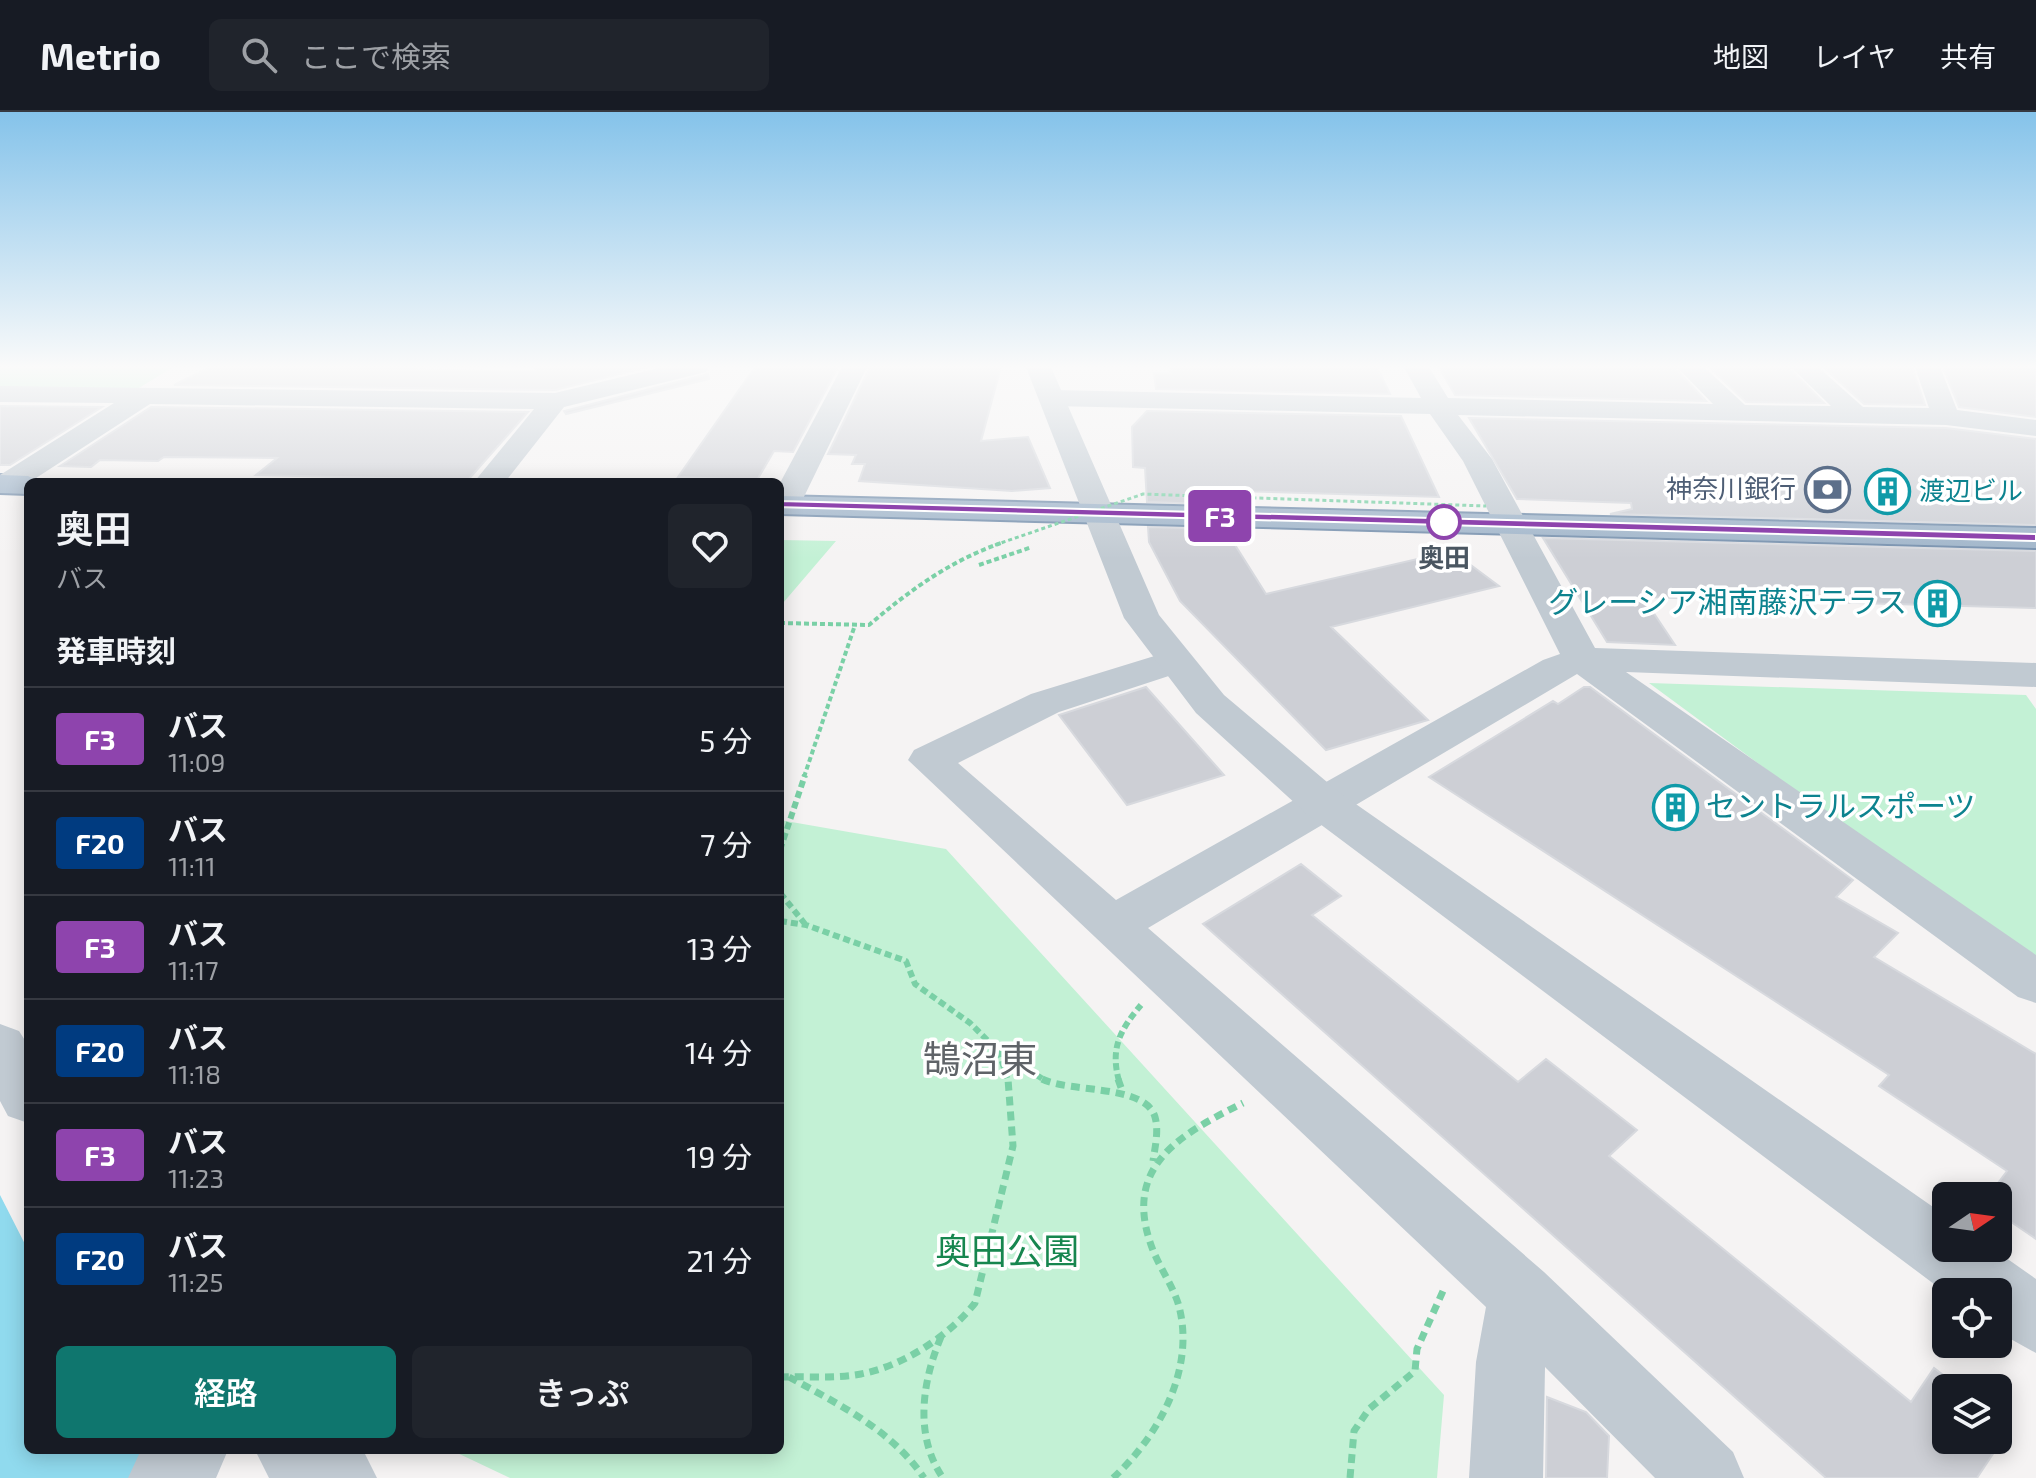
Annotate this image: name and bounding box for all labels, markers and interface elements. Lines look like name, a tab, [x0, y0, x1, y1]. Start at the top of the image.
search box	[209, 19, 769, 91]
text: Metrio	[40, 32, 161, 78]
icon: search	[237, 33, 281, 77]
text: ここで検索	[301, 38, 451, 74]
text: 地図	[1713, 39, 1769, 73]
text: レイヤ	[1813, 39, 1896, 73]
text: 共有	[1940, 39, 1996, 73]
bank icon: 神奈川銀行	[1803, 465, 1851, 513]
building icon: 渡辺ビル	[1864, 467, 1912, 515]
place label: 神奈川銀行	[1666, 472, 1796, 503]
place label: 渡辺ビル	[1919, 474, 2023, 505]
line badge: F3	[1184, 490, 1256, 542]
text: F3	[1204, 499, 1236, 533]
button: heart	[668, 504, 752, 588]
text: 奥田	[56, 505, 132, 551]
marker: 奥田	[1427, 505, 1461, 539]
place label: 奥田	[1418, 541, 1470, 572]
text: バス	[56, 562, 108, 593]
building icon: グレーシア湘南藤沢テラス	[1914, 579, 1962, 627]
place label: グレーシア湘南藤沢テラス	[1548, 583, 1907, 619]
text: 発車時刻	[56, 632, 176, 668]
text: バス	[168, 707, 228, 743]
text: F3	[84, 722, 116, 756]
text: 5 分	[699, 722, 752, 758]
text: 11:09	[168, 746, 225, 777]
building icon: セントラルスポーツ	[1651, 783, 1699, 831]
place label: セントラルスポーツ	[1706, 787, 1975, 823]
text: バス	[168, 811, 228, 847]
text: F20	[75, 826, 125, 860]
text: 7 分	[700, 826, 752, 862]
text: 11:11	[168, 850, 216, 881]
text: バス	[168, 915, 228, 951]
text: F3	[84, 930, 116, 964]
text: 13 分	[687, 930, 752, 966]
text: 11:17	[168, 954, 219, 985]
text: バス	[168, 1019, 228, 1055]
text: F20	[75, 1034, 125, 1068]
text: 14 分	[685, 1034, 752, 1070]
district label: 鵠沼東	[923, 1035, 1037, 1081]
text: 11:18	[168, 1058, 221, 1089]
text: バス	[168, 1123, 228, 1159]
text: F3	[84, 1138, 116, 1172]
text: 19 分	[686, 1138, 752, 1174]
text: 11:23	[168, 1162, 224, 1193]
north arrow	[1932, 1182, 2012, 1262]
map controls	[1932, 1182, 2012, 1454]
text: バス	[168, 1227, 228, 1263]
park label: 奥田公園	[935, 1228, 1079, 1271]
text: F20	[75, 1242, 125, 1276]
text: 21 分	[687, 1242, 752, 1278]
text: 11:25	[168, 1266, 223, 1297]
button: locate	[1932, 1278, 2012, 1358]
button: 経路	[56, 1346, 396, 1438]
button: きっぷ	[412, 1346, 752, 1438]
button: layers	[1932, 1374, 2012, 1454]

